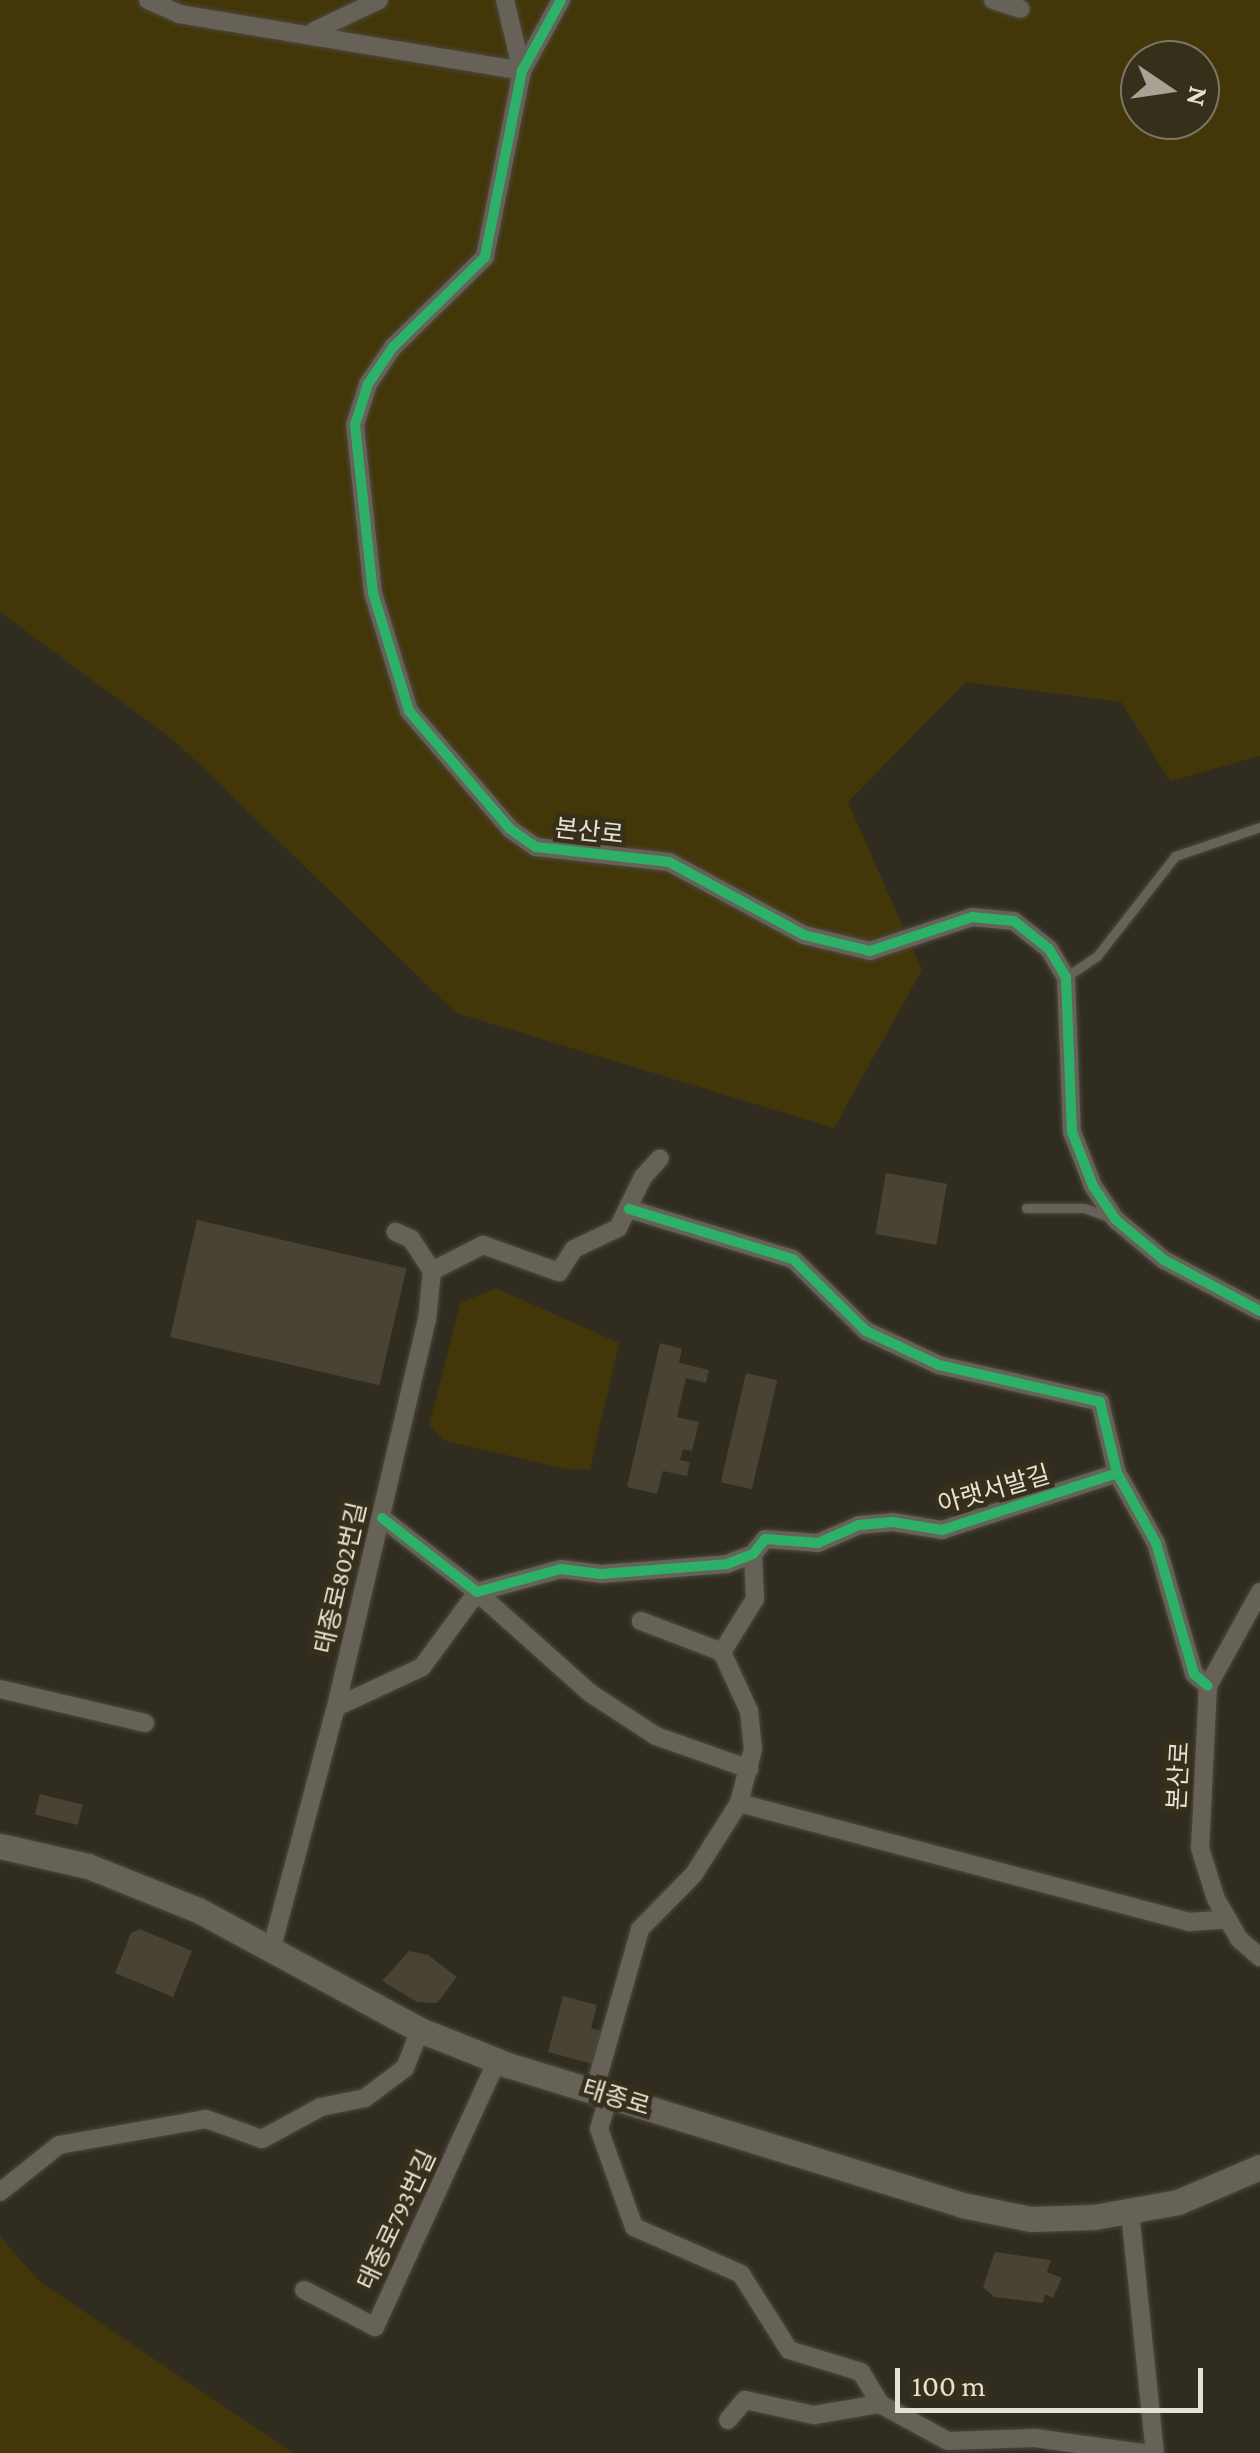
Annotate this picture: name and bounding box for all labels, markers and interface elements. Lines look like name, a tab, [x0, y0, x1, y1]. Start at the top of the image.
north arrow	[1120, 40, 1220, 140]
text: N	[1181, 84, 1215, 109]
street label: 본산로	[553, 813, 625, 851]
street label: 아랫서발길	[935, 1460, 1053, 1520]
street label: 태종로802번길	[309, 1499, 373, 1657]
street label: 본산로	[1162, 1741, 1196, 1811]
street label: 태종로	[579, 2074, 653, 2122]
street label: 태종로793번길	[352, 2145, 442, 2295]
scale bar	[900, 2348, 1208, 2410]
text: 100 m	[912, 2369, 986, 2402]

